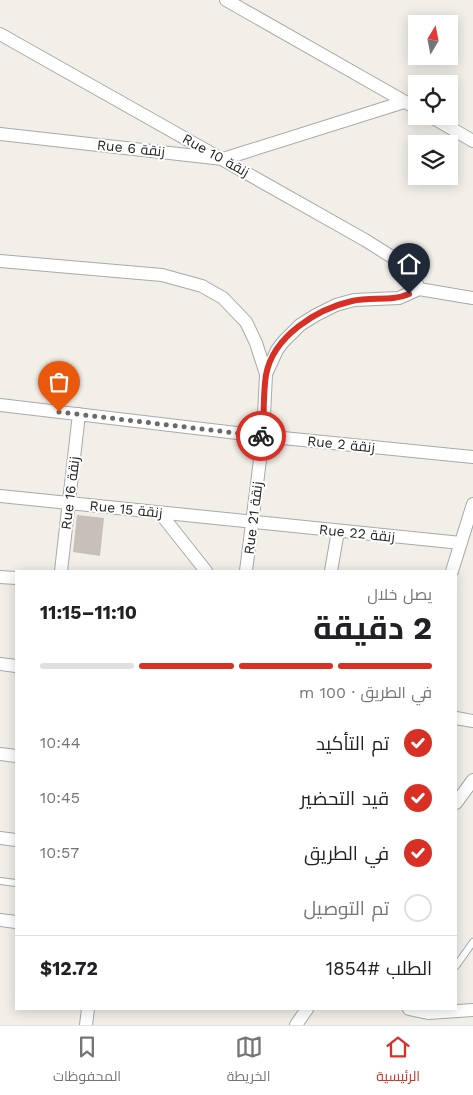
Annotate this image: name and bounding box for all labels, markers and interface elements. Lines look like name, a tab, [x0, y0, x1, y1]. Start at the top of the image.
north arrow	[408, 15, 458, 65]
map controls	[408, 15, 458, 185]
button: locate	[408, 75, 458, 125]
street label: Rue 10 زنقة	[180, 130, 252, 180]
button: layers	[408, 135, 458, 185]
street label: Rue 6 زنقة	[96, 136, 166, 160]
pin	[388, 243, 430, 294]
icon: home	[395, 250, 423, 278]
pin	[38, 361, 80, 412]
icon: bag	[45, 368, 73, 396]
courier	[236, 411, 286, 461]
icon: bike	[247, 422, 275, 450]
street label: Rue 2 زنقة	[306, 432, 376, 456]
street label: Rue 16 زنقة	[58, 456, 82, 530]
street label: Rue 21 زنقة	[241, 481, 265, 555]
street label: Rue 15 زنقة	[89, 497, 163, 521]
street label: Rue 22 زنقة	[318, 521, 396, 545]
text: يصل خلال	[367, 585, 432, 604]
text: 11:10–11:15	[40, 601, 137, 624]
text: 2 دقيقة	[313, 609, 432, 647]
text: في الطريق · 100 m	[299, 683, 432, 702]
icon: check	[404, 729, 432, 757]
text: تم التأكيد	[316, 732, 389, 755]
text: 10:44	[40, 733, 80, 752]
icon: check	[404, 784, 432, 812]
text: قيد التحضير	[300, 787, 389, 810]
text: 10:45	[40, 788, 80, 807]
icon: check	[404, 839, 432, 867]
text: في الطريق	[304, 842, 389, 865]
text: 10:57	[40, 843, 79, 862]
text: تم التوصيل	[304, 897, 389, 920]
text: $12.72	[40, 957, 98, 980]
text: الطلب #1854	[326, 957, 432, 980]
tab: المحفوظات	[53, 1033, 121, 1089]
tab: الخريطة	[227, 1033, 270, 1089]
tab: الرئيسية	[376, 1033, 420, 1089]

